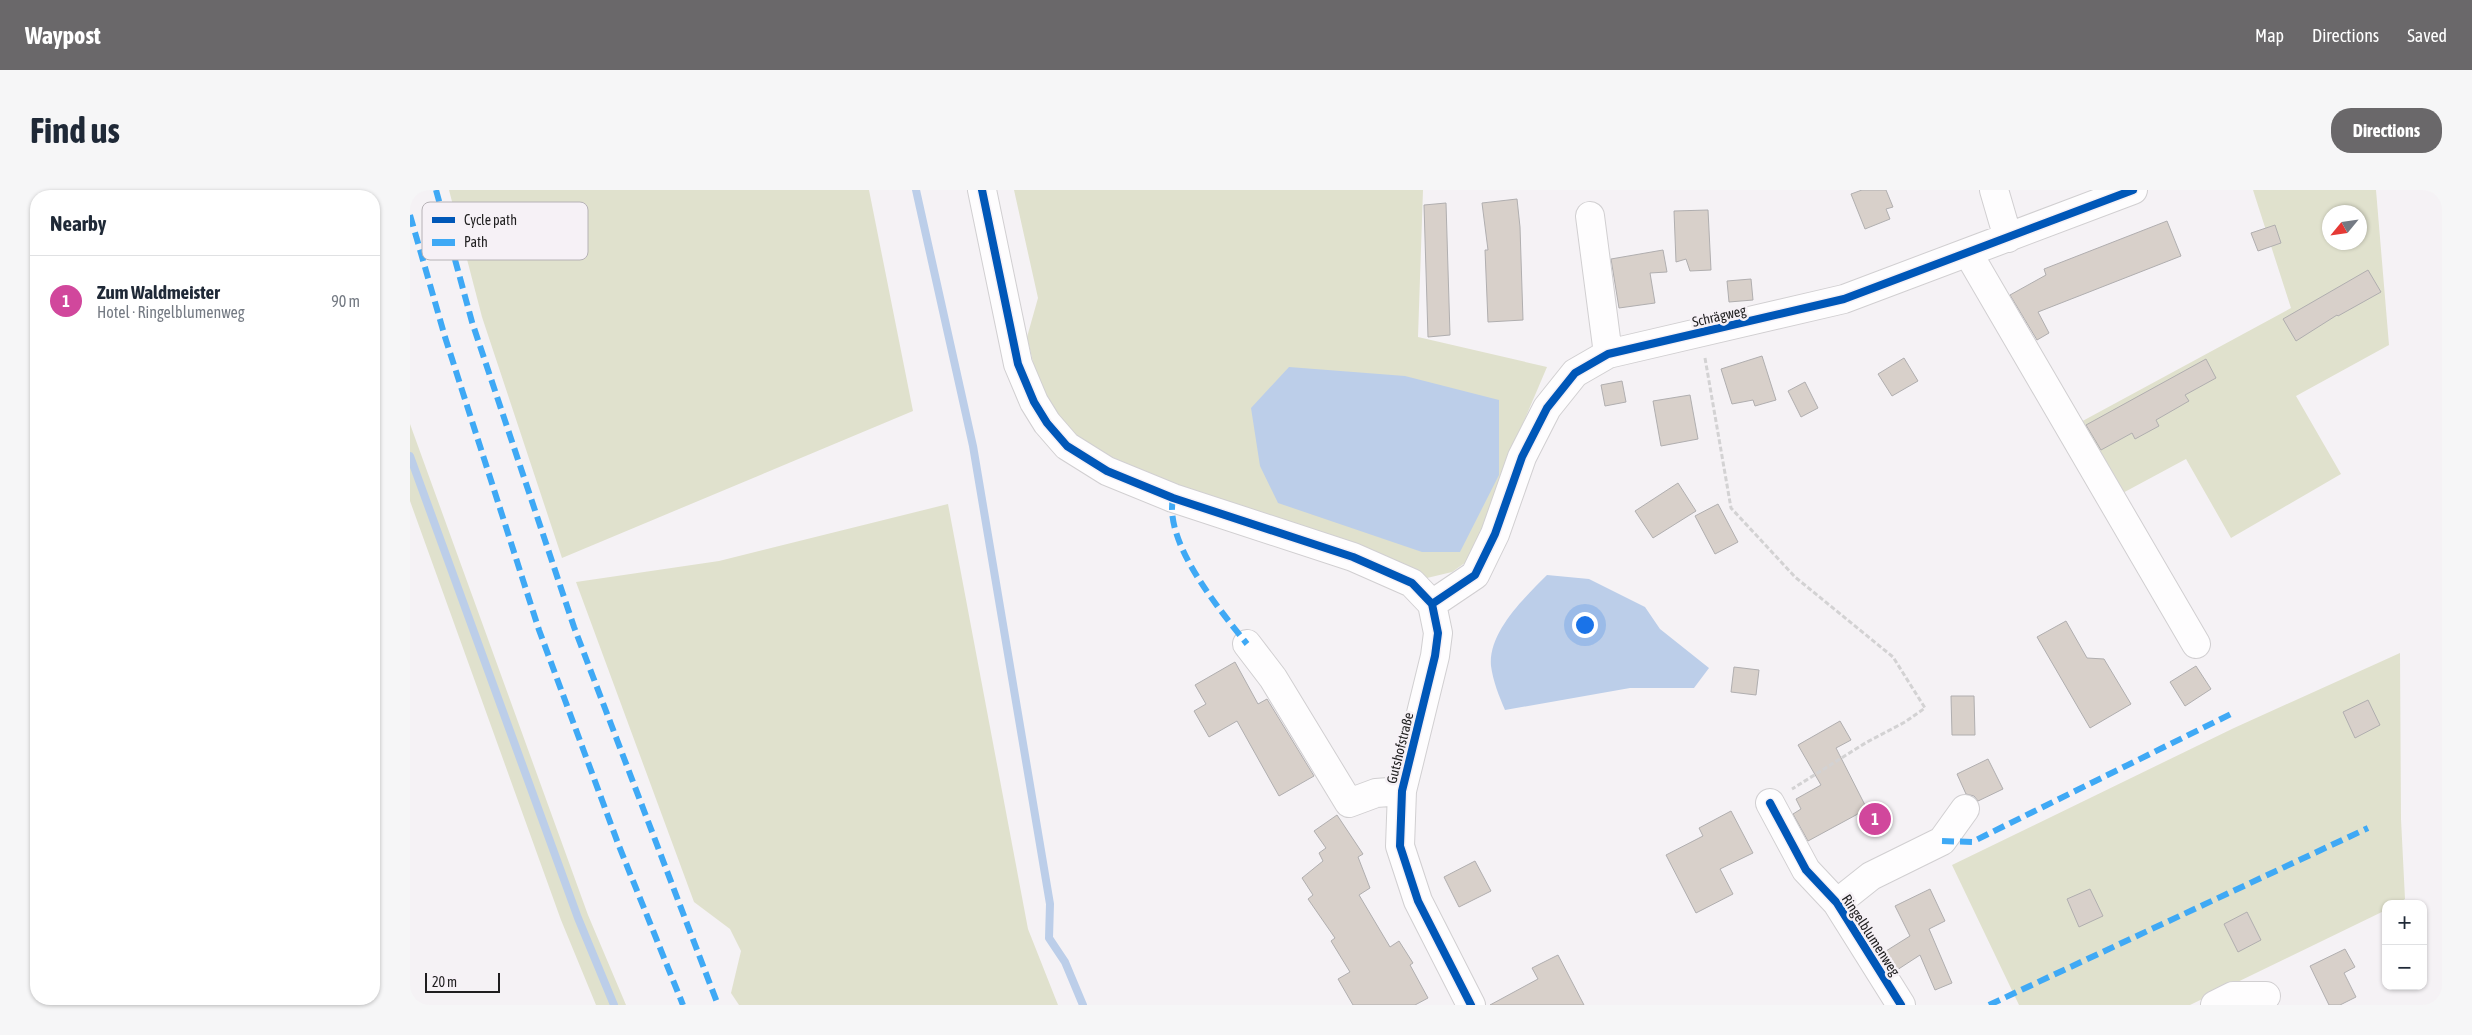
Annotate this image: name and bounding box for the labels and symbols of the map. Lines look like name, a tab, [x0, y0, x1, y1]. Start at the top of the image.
legend	[422, 202, 588, 260]
north arrow	[2322, 205, 2367, 250]
text: Cycle path	[464, 212, 517, 228]
text: Path	[464, 234, 488, 250]
street label: Schrägweg	[1690, 302, 1748, 330]
your location	[1572, 612, 1598, 638]
street label: Gutshofstraße	[1383, 711, 1417, 785]
pin: 1	[1859, 800, 1891, 838]
street label: Ringelblumenweg	[1839, 891, 1903, 979]
scale bar	[425, 970, 500, 993]

